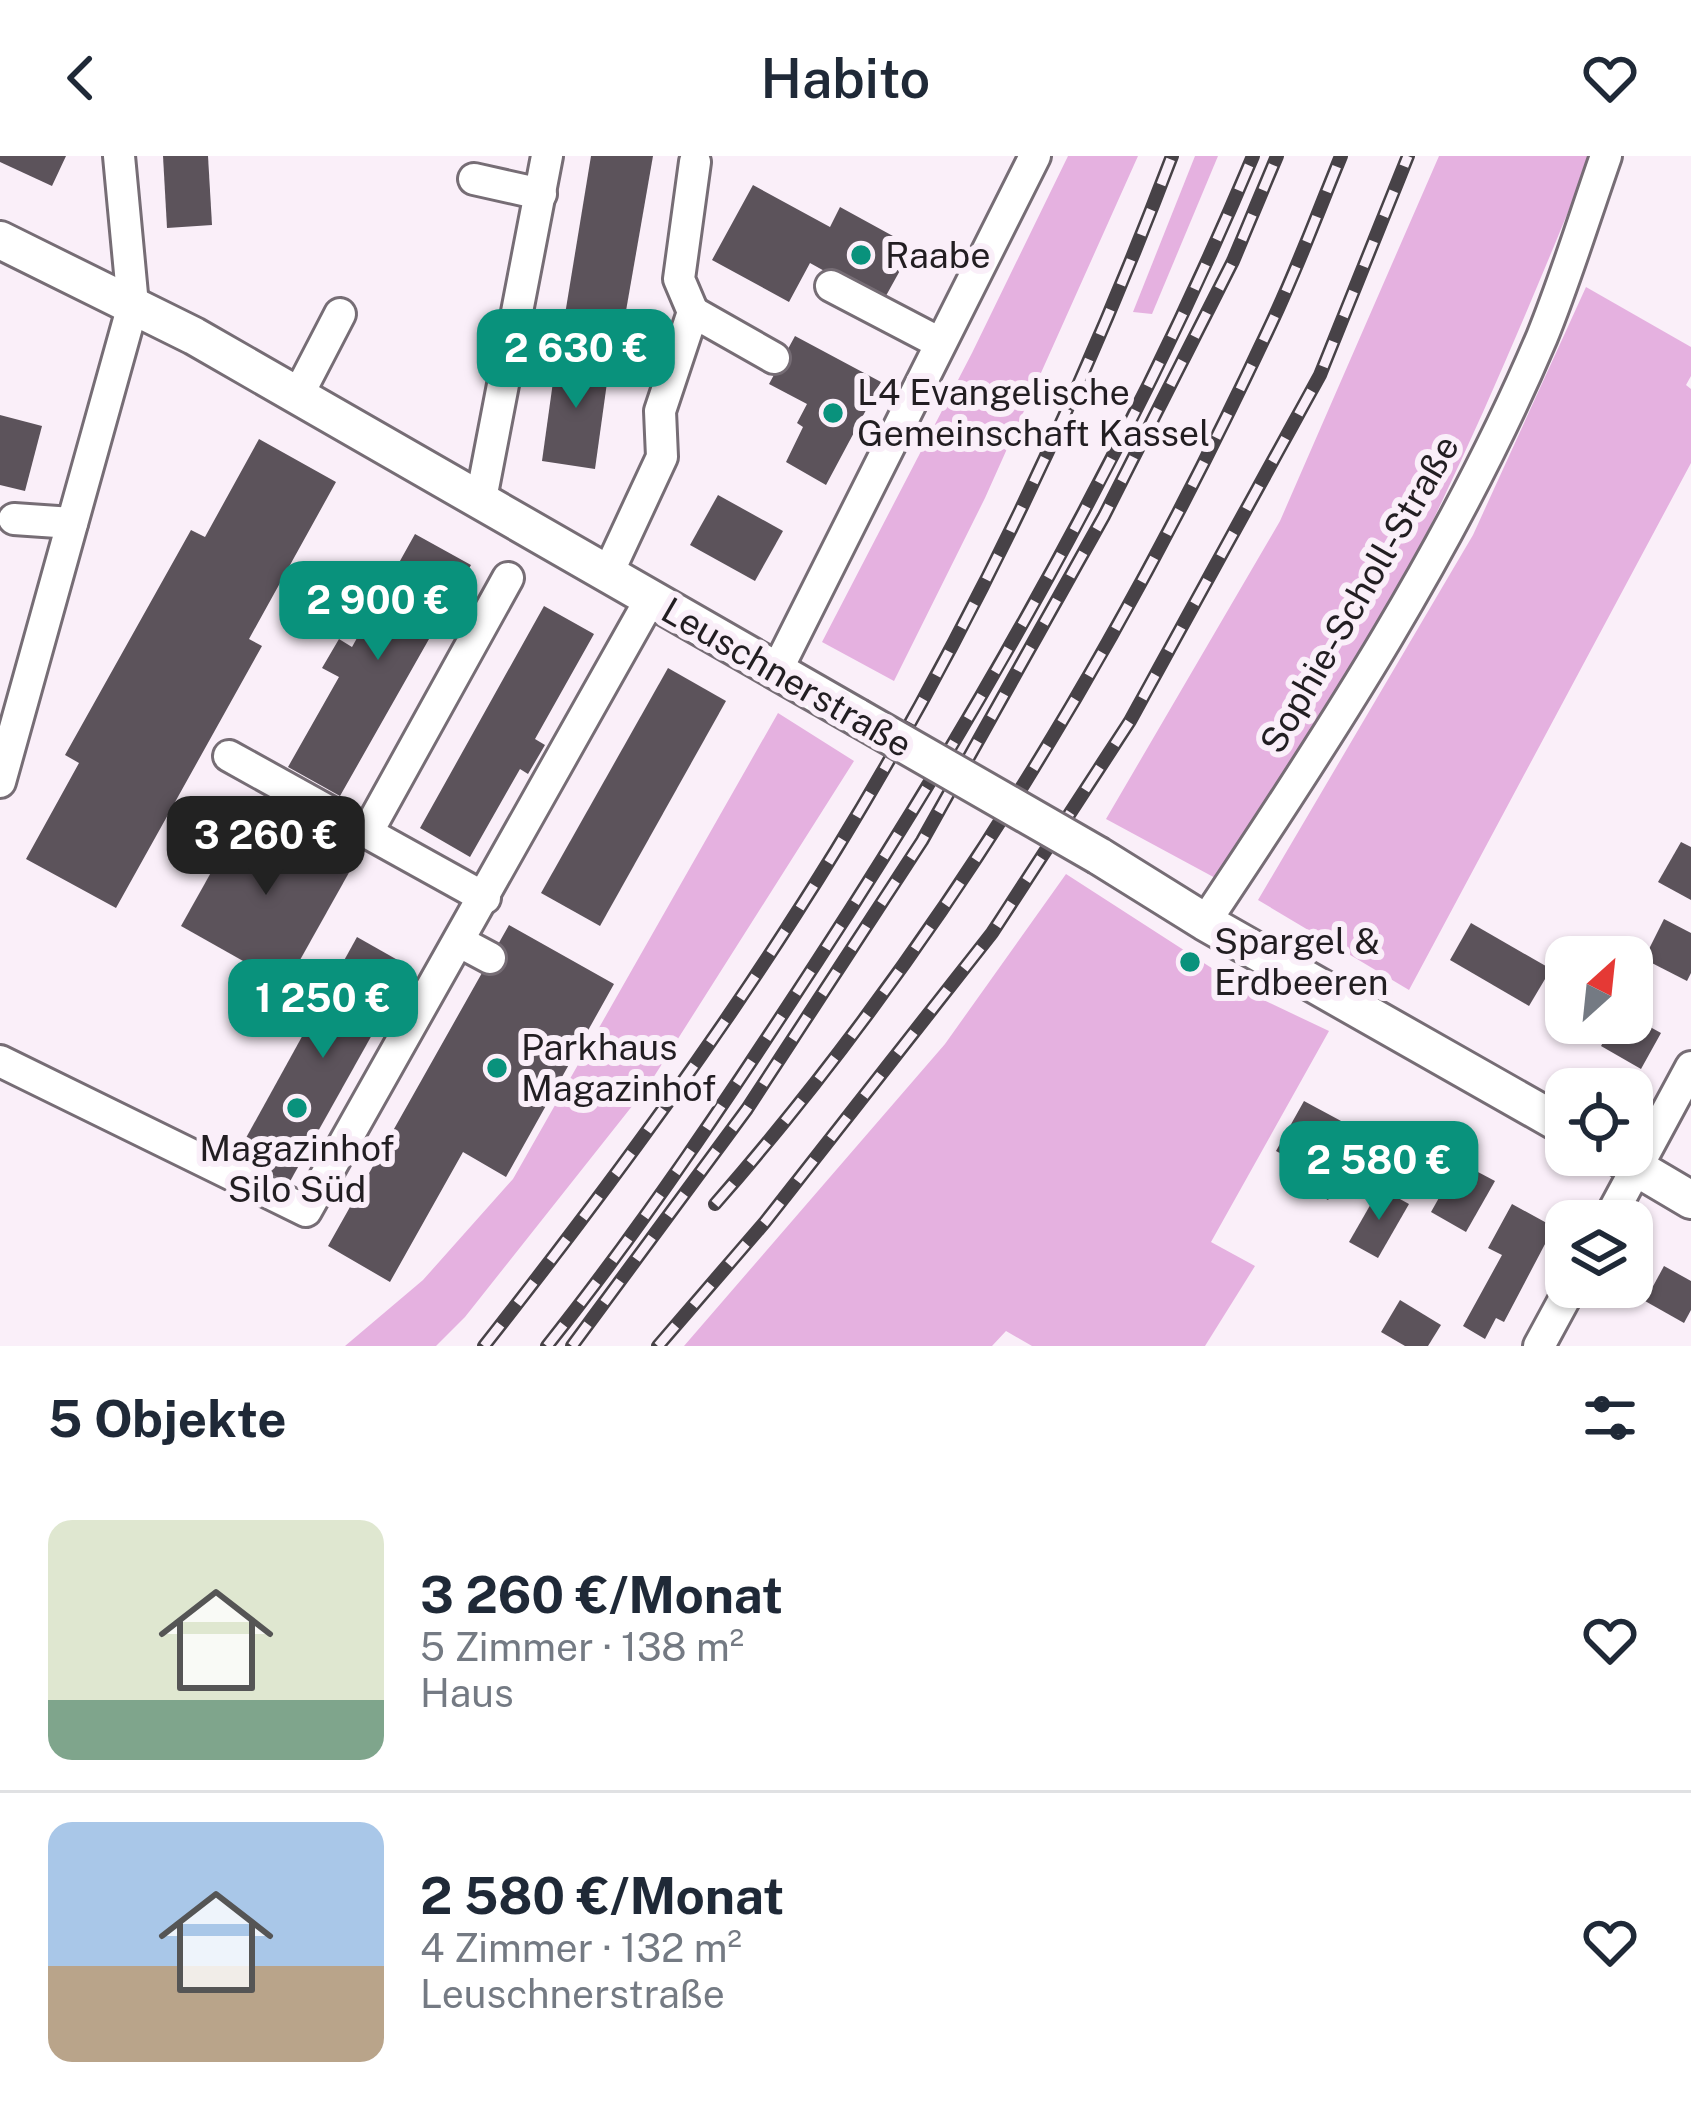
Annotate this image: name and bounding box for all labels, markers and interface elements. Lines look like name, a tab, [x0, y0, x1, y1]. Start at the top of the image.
icon: back	[48, 45, 114, 111]
icon: heart	[1577, 45, 1643, 111]
text: Habito	[761, 47, 930, 110]
place label: Raabe	[885, 234, 991, 276]
marker: Raabe	[848, 242, 874, 268]
pin: 2 630 €	[465, 309, 687, 411]
text: 2 630 €	[504, 325, 648, 371]
place label: L4 Evangelische Gemeinschaft Kassel	[857, 371, 1210, 454]
marker: L4 Evangelische Gemeinschaft Kassel	[820, 400, 846, 426]
street label: Sophie-Scholl-Straße	[1251, 428, 1467, 760]
pin: 2 900 €	[267, 561, 489, 663]
text: 2 900 €	[306, 577, 450, 623]
street label: Leuschnerstraße	[655, 588, 919, 766]
pin: 3 260 €	[155, 796, 377, 898]
text: 3 260 €	[194, 812, 338, 858]
place label: Spargel & Erdbeeren	[1214, 920, 1389, 1003]
north arrow	[1545, 936, 1653, 1044]
map controls	[1545, 936, 1653, 1308]
marker: Spargel & Erdbeeren	[1177, 949, 1203, 975]
pin: 1 250 €	[212, 959, 434, 1061]
text: 1 250 €	[255, 975, 391, 1021]
place label: Parkhaus Magazinhof	[521, 1026, 716, 1109]
marker: Parkhaus Magazinhof	[484, 1055, 510, 1081]
button: locate	[1545, 1068, 1653, 1176]
marker: Magazinhof Silo Süd	[284, 1095, 310, 1121]
pin: 2 580 €	[1268, 1121, 1490, 1223]
place label: Magazinhof Silo Süd	[199, 1127, 395, 1210]
text: 2 580 €	[1306, 1137, 1452, 1183]
button: layers	[1545, 1200, 1653, 1308]
icon: filters	[1577, 1385, 1643, 1451]
text: 5 Objekte	[48, 1389, 287, 1448]
text: 3 260 €/Monat	[420, 1565, 783, 1624]
icon: home	[144, 1568, 288, 1712]
icon: heart	[1577, 1607, 1643, 1673]
text: 5 Zimmer · 138 m²	[420, 1624, 744, 1670]
text: Haus	[420, 1670, 514, 1716]
text: 2 580 €/Monat	[420, 1866, 784, 1925]
icon: home	[144, 1870, 288, 2014]
icon: heart	[1577, 1909, 1643, 1975]
text: 4 Zimmer · 132 m²	[420, 1925, 742, 1971]
text: Leuschnerstraße	[420, 1971, 725, 2017]

